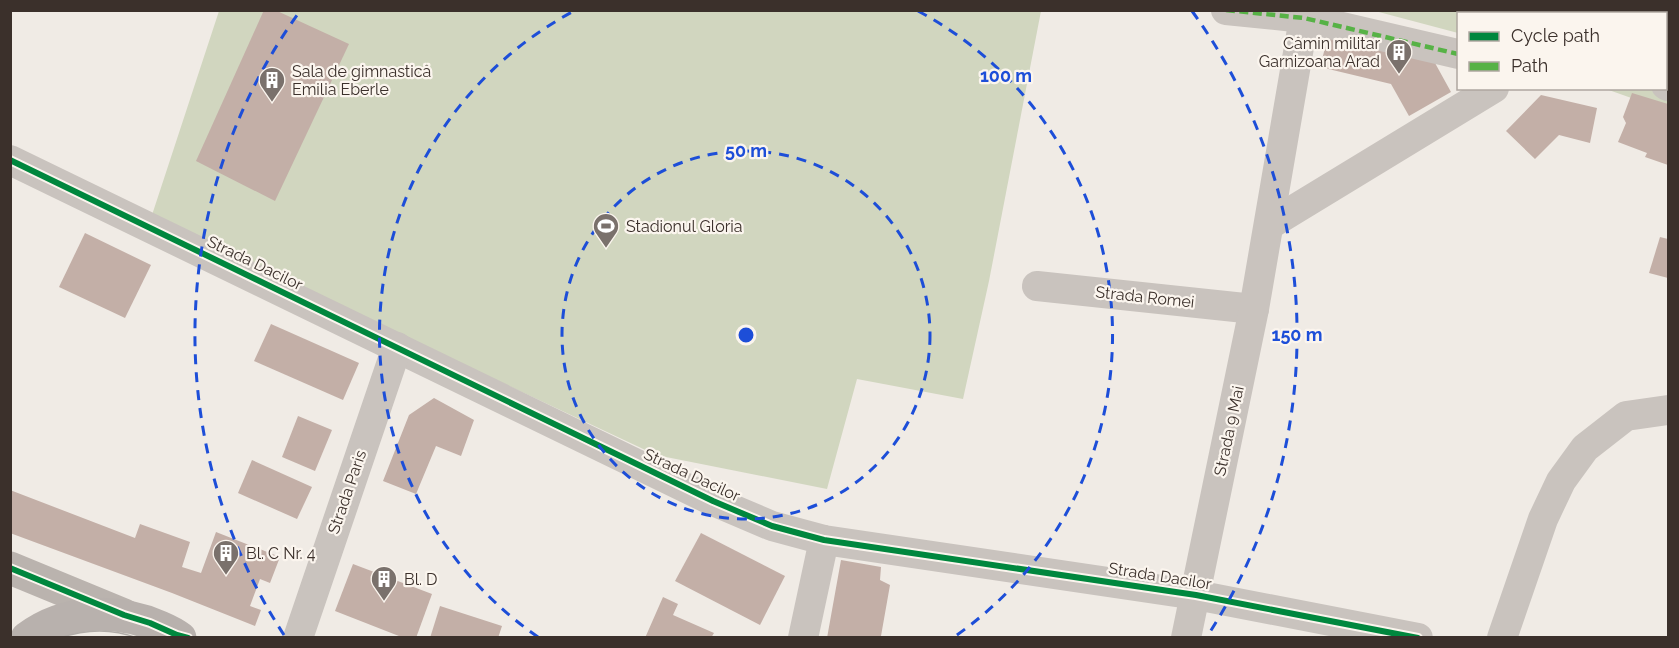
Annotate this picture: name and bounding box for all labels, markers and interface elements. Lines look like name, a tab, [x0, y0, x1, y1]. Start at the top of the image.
legend	[1457, 12, 1667, 90]
text: Cycle path	[1511, 25, 1600, 46]
place label: Cămin militar Garnizoana Arad	[1259, 34, 1380, 71]
building icon: Cămin militar Garnizoana Arad	[1384, 37, 1414, 75]
text: Path	[1511, 55, 1548, 76]
place label: Sala de gimnastică Emilia Eberle	[292, 62, 431, 99]
building icon: Sala de gimnastică Emilia Eberle	[257, 65, 287, 103]
text: 100 m	[980, 65, 1032, 86]
text: 50 m	[725, 140, 767, 161]
sports icon: Stadionul Gloria	[591, 211, 621, 249]
place label: Stadionul Gloria	[626, 217, 743, 236]
street label: Strada Dacilor	[204, 232, 306, 294]
street label: Strada Romei	[1095, 282, 1195, 312]
text: 150 m	[1272, 324, 1323, 345]
centre of rings	[736, 325, 756, 345]
street label: Strada 9 Mai	[1210, 384, 1248, 478]
street label: Strada Dacilor	[641, 444, 743, 506]
street label: Strada Paris	[324, 447, 370, 536]
building icon: Bl. C Nr. 4	[211, 538, 241, 576]
place label: Bl. C Nr. 4	[246, 544, 316, 563]
street label: Strada Dacilor	[1107, 558, 1213, 594]
building icon: Bl. D	[369, 564, 399, 602]
place label: Bl. D	[404, 570, 438, 589]

